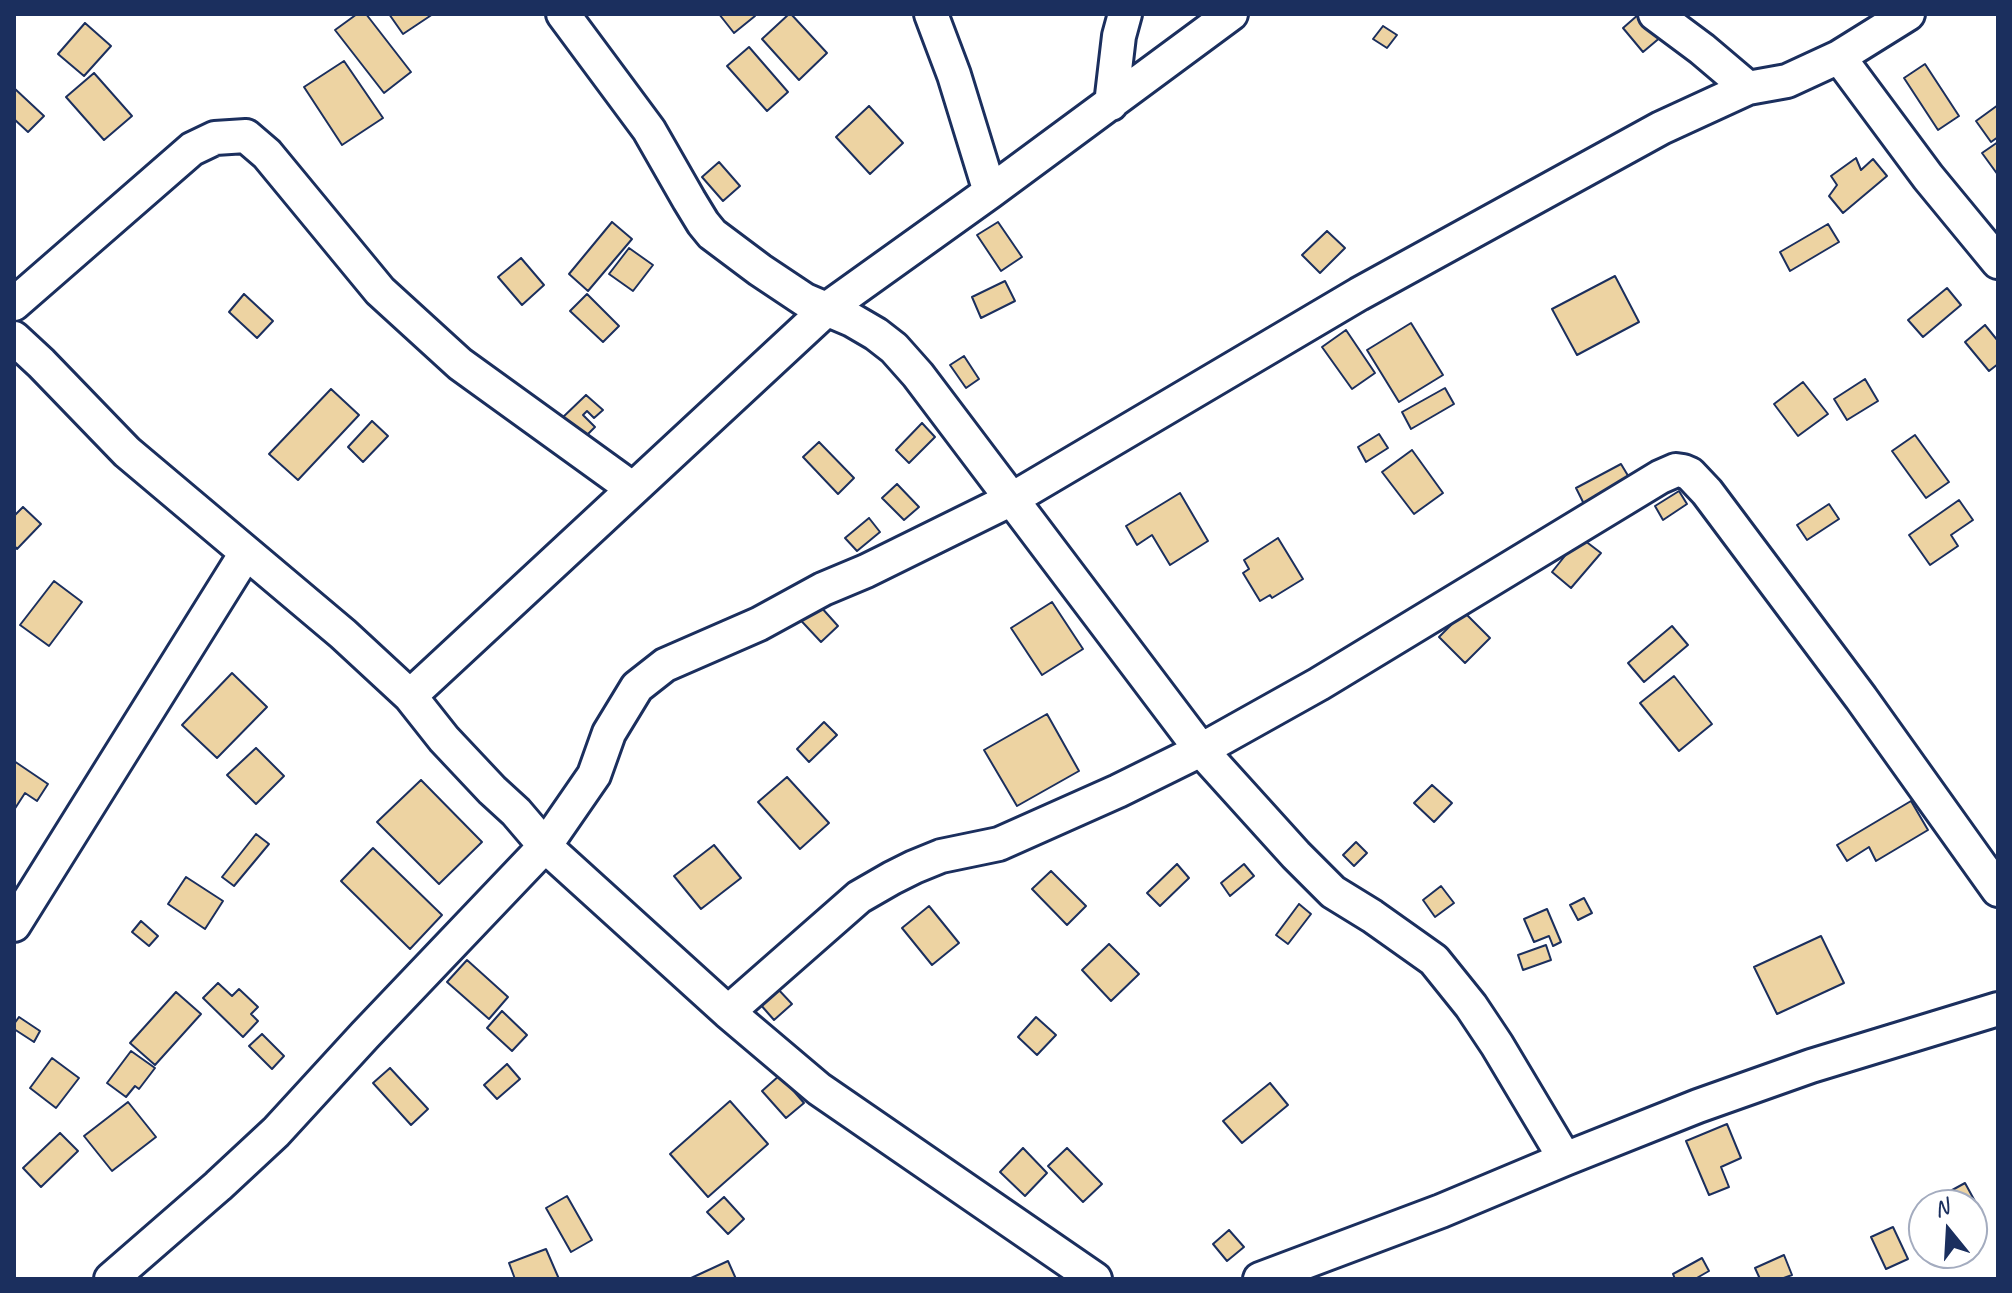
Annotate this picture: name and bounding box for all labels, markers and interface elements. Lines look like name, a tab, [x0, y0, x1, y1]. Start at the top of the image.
north arrow	[1908, 1189, 1988, 1269]
text: N	[1930, 1193, 1952, 1223]

